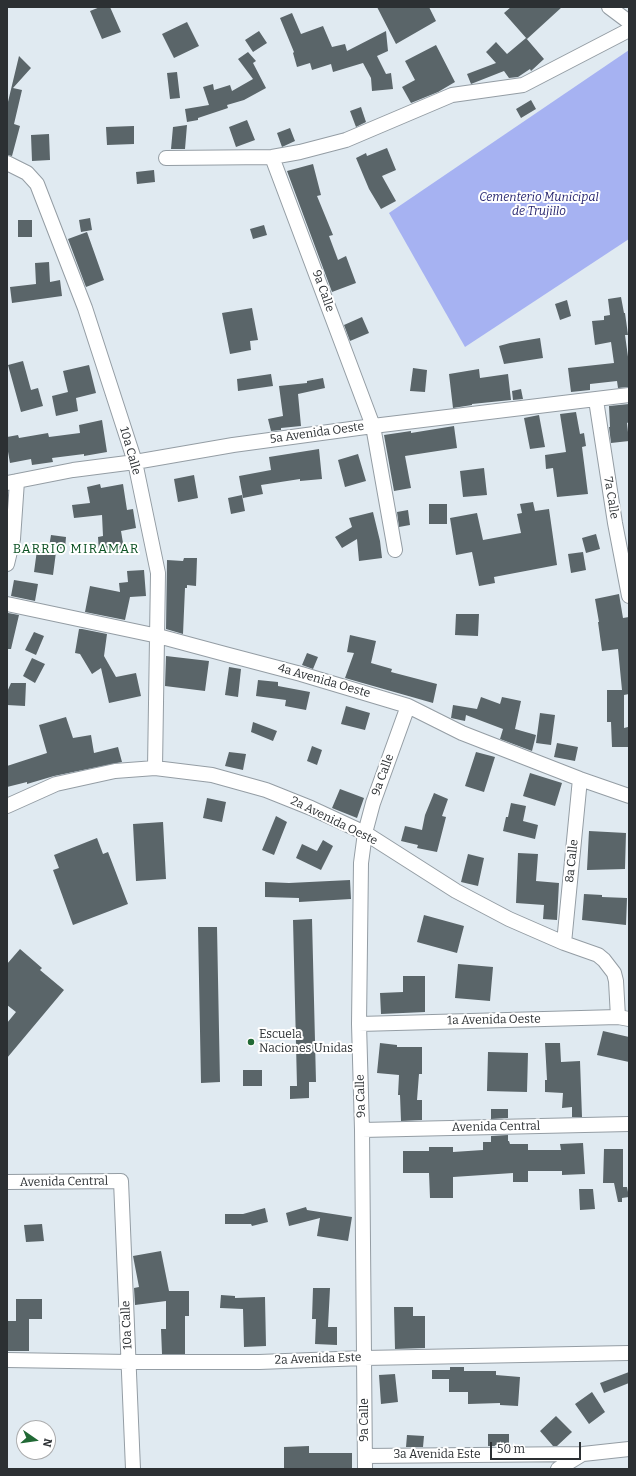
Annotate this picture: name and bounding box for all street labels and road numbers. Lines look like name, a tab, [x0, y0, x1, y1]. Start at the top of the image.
street label: 9a Calle	[309, 268, 337, 314]
street label: 5a Avenida Oeste	[269, 419, 365, 447]
street label: 10a Calle	[116, 425, 144, 477]
street label: 7a Calle	[601, 476, 621, 520]
street label: 4a Avenida Oeste	[276, 661, 372, 701]
street label: 9a Calle	[369, 752, 397, 798]
street label: 2a Avenida Oeste	[288, 794, 380, 848]
street label: 8a Calle	[563, 839, 581, 883]
street label: 1a Avenida Oeste	[447, 1012, 541, 1028]
street label: 9a Calle	[353, 1074, 369, 1118]
street label: Avenida Central	[452, 1119, 540, 1135]
street label: Avenida Central	[20, 1174, 108, 1190]
street label: 10a Calle	[119, 1300, 135, 1350]
street label: 2a Avenida Este	[274, 1350, 362, 1368]
street label: 9a Calle	[358, 1398, 372, 1442]
street label: 3a Avenida Este	[394, 1448, 480, 1462]

